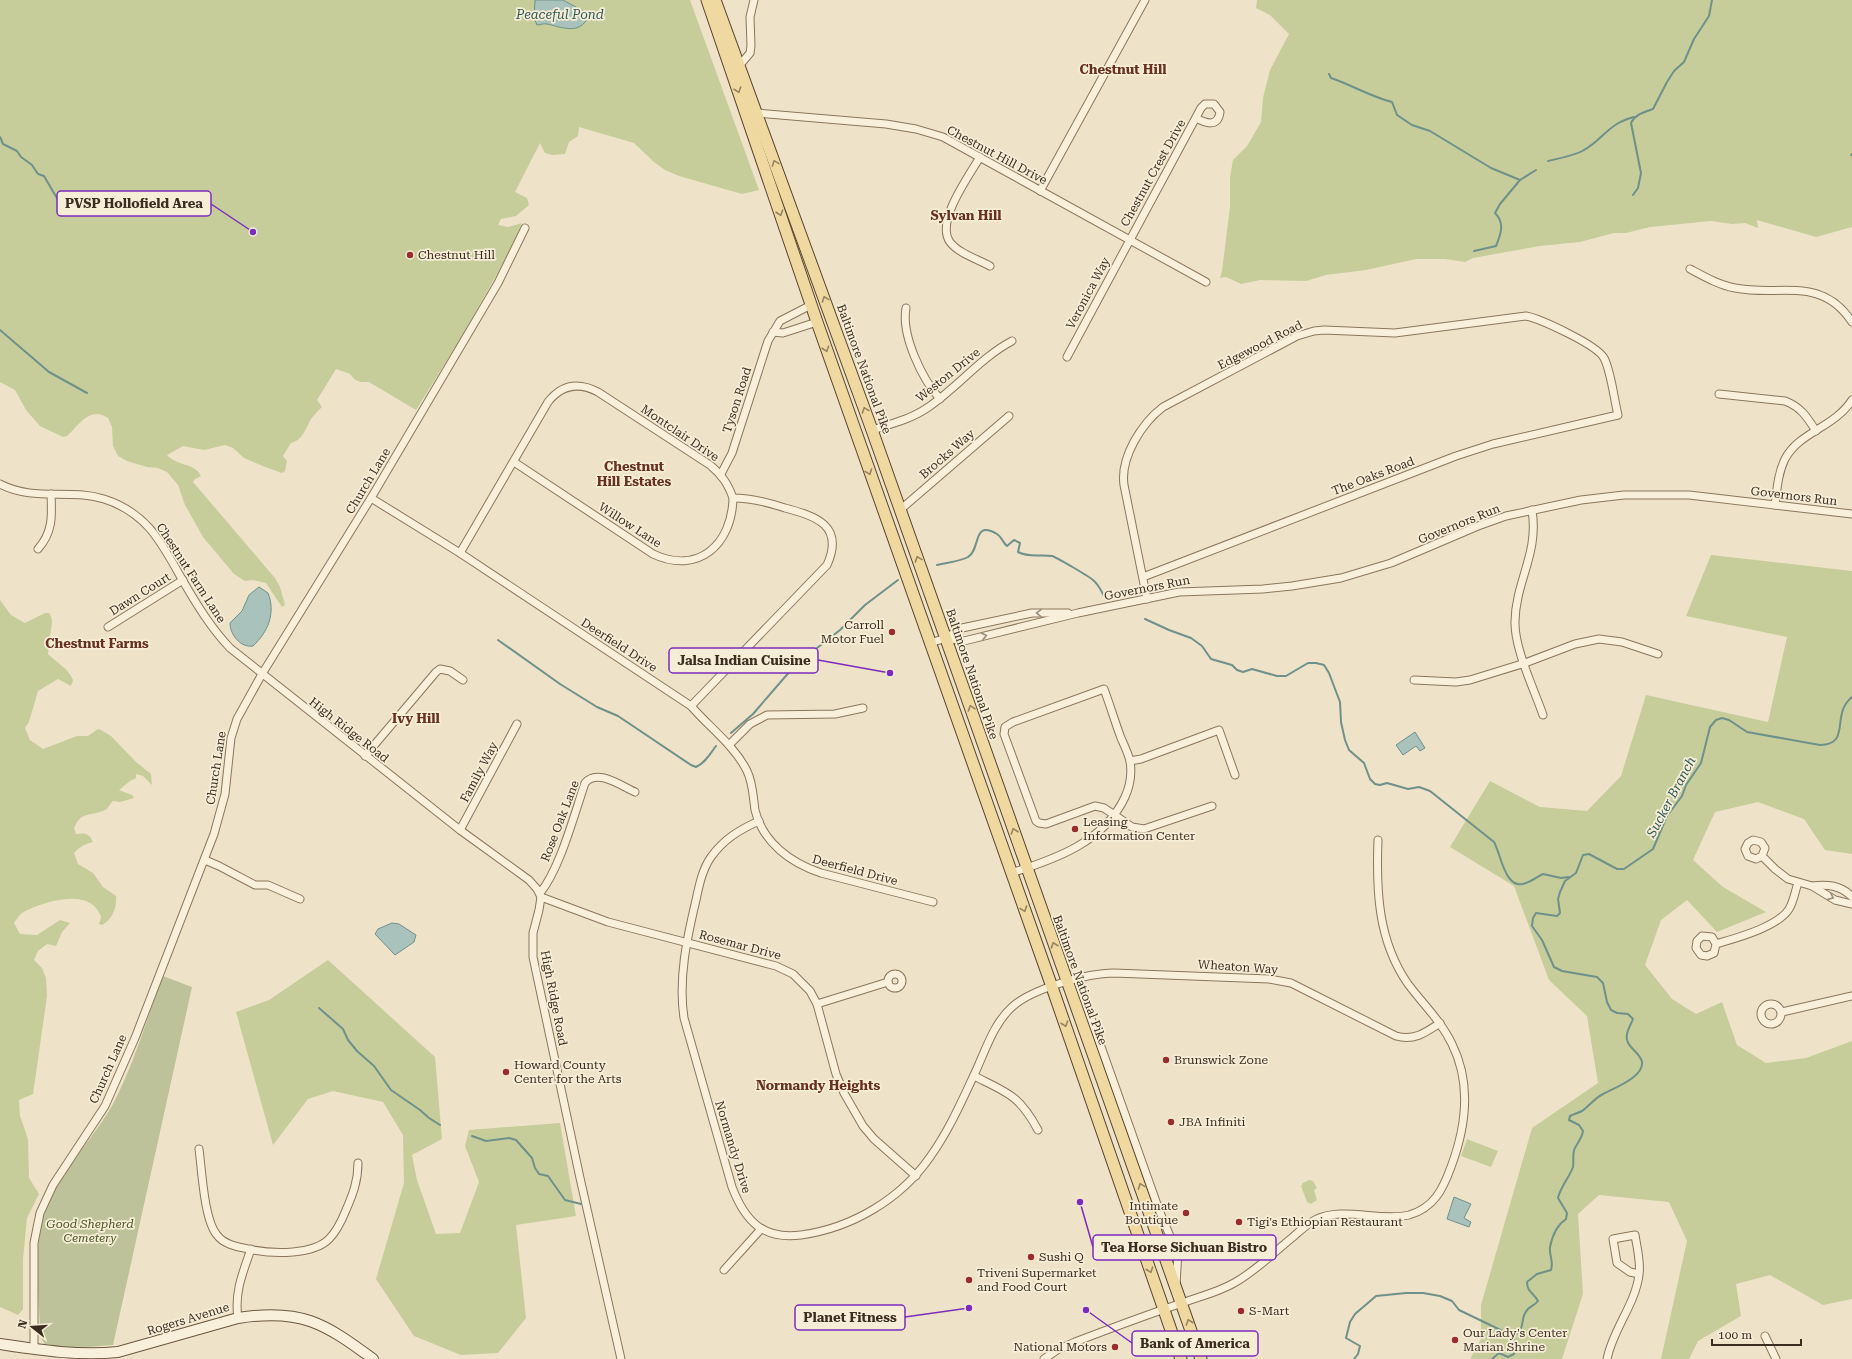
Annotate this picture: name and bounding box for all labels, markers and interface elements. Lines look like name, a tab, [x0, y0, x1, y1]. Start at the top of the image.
water label: Peaceful Pond	[515, 7, 604, 22]
district label: Chestnut Hill	[1080, 62, 1167, 77]
one-way arrow	[734, 86, 742, 93]
street label: Chestnut Crest Drive	[1118, 117, 1188, 229]
street label: Chestnut Hill Drive	[945, 123, 1050, 188]
one-way arrow	[772, 160, 780, 167]
callout: PVSP Hollofield Area	[57, 191, 211, 216]
text: PVSP Hollofield Area	[65, 196, 203, 211]
district label: Sylvan Hill	[931, 208, 1002, 223]
one-way arrow	[775, 209, 784, 216]
place label: Chestnut Hill	[418, 248, 495, 262]
marker: Chestnut Hill	[405, 250, 415, 260]
street label: Veronica Way	[1063, 254, 1113, 331]
one-way arrow	[821, 295, 829, 302]
street label: Baltimore National Pike	[834, 302, 894, 436]
street label: Edgewood Road	[1215, 317, 1305, 372]
street label: Weston Drive	[913, 345, 983, 405]
one-way arrow	[822, 346, 830, 353]
street label: Tyson Road	[720, 365, 754, 435]
street label: Montclair Drive	[638, 402, 722, 464]
one-way arrow	[862, 407, 870, 414]
street label: Brocks Way	[917, 426, 978, 482]
street label: Church Lane	[343, 445, 393, 517]
street label: The Oaks Road	[1330, 454, 1416, 498]
district label: Chestnut Hill Estates	[597, 459, 672, 489]
one-way arrow	[865, 468, 873, 475]
street label: Governors Run	[1750, 484, 1838, 508]
street label: Willow Lane	[596, 500, 664, 551]
street label: Governors Run	[1416, 501, 1502, 547]
street label: Chestnut Farm Lane	[154, 520, 229, 626]
one-way arrow	[914, 556, 922, 563]
street label: Dawn Court	[107, 569, 174, 618]
street label: Governors Run	[1103, 573, 1191, 603]
street label: Baltimore National Pike	[943, 607, 1001, 741]
one-way arrow	[1036, 609, 1042, 617]
street label: Deerfield Drive	[578, 615, 660, 675]
place label: Carroll Motor Fuel	[821, 618, 884, 646]
marker: Carroll Motor Fuel	[887, 627, 897, 637]
one-way arrow	[981, 633, 987, 641]
district label: Chestnut Farms	[45, 636, 149, 651]
callout: Jalsa Indian Cuisine	[669, 648, 818, 673]
text: Jalsa Indian Cuisine	[677, 653, 811, 668]
street label: High Ridge Road	[307, 695, 392, 766]
one-way arrow	[967, 705, 975, 712]
district label: Ivy Hill	[392, 711, 441, 726]
street label: Church Lane	[203, 730, 229, 806]
street label: Family Way	[457, 738, 501, 805]
water label: Sucker Branch	[1643, 754, 1699, 841]
street label: Rose Oak Lane	[538, 778, 582, 864]
place label: Leasing Information Center	[1083, 815, 1195, 843]
marker: Leasing Information Center	[1070, 824, 1080, 834]
one-way arrow	[1010, 828, 1018, 835]
street label: Deerfield Drive	[811, 852, 900, 888]
one-way arrow	[1827, 893, 1834, 901]
one-way arrow	[1020, 906, 1028, 913]
street label: Baltimore National Pike	[1050, 913, 1110, 1047]
street label: Rosemar Drive	[697, 927, 783, 963]
one-way arrow	[1050, 942, 1059, 949]
street label: High Ridge Road	[538, 949, 570, 1047]
street label: Wheaton Way	[1197, 957, 1280, 977]
one-way arrow	[1060, 1020, 1068, 1027]
street label: Church Lane	[86, 1032, 130, 1106]
place label: Brunswick Zone	[1174, 1053, 1269, 1067]
marker: Brunswick Zone	[1161, 1055, 1171, 1065]
place label: Howard County Center for the Arts	[514, 1058, 622, 1086]
marker: Howard County Center for the Arts	[501, 1067, 511, 1077]
district label: Normandy Heights	[756, 1078, 880, 1093]
street label: Normandy Drive	[712, 1099, 754, 1195]
place label: JBA Infiniti	[1179, 1115, 1246, 1129]
marker: JBA Infiniti	[1166, 1117, 1176, 1127]
one-way arrow	[1137, 1183, 1145, 1190]
place label: Intimate Boutique	[1125, 1199, 1178, 1227]
marker: Intimate Boutique	[1181, 1208, 1191, 1218]
place label: Tigi's Ethiopian Restaurant	[1247, 1215, 1403, 1229]
park label: Good Shepherd Cemetery	[46, 1217, 134, 1245]
marker: Tigi's Ethiopian Restaurant	[1234, 1217, 1244, 1227]
callout: Tea Horse Sichuan Bistro	[1093, 1235, 1276, 1260]
text: Tea Horse Sichuan Bistro	[1101, 1240, 1267, 1255]
place label: Sushi Q	[1039, 1250, 1084, 1264]
marker: Sushi Q	[1026, 1252, 1036, 1262]
place label: Triveni Supermarket and Food Court	[977, 1266, 1097, 1294]
one-way arrow	[1145, 1267, 1154, 1274]
marker: Triveni Supermarket and Food Court	[964, 1275, 974, 1285]
street label: Rogers Avenue	[145, 1300, 231, 1338]
place label: S-Mart	[1249, 1304, 1290, 1318]
callout: Planet Fitness	[795, 1305, 905, 1330]
marker: S-Mart	[1236, 1306, 1246, 1316]
north arrow	[12, 1307, 52, 1347]
text: Planet Fitness	[803, 1310, 897, 1325]
text: N	[15, 1318, 31, 1330]
one-way arrow	[1185, 1319, 1193, 1326]
scale bar	[1712, 1321, 1801, 1347]
place label: Our Lady's Center Marian Shrine	[1463, 1326, 1567, 1354]
text: 100 m	[1718, 1328, 1752, 1342]
callout: Bank of America	[1132, 1331, 1258, 1356]
marker: Our Lady's Center Marian Shrine	[1450, 1335, 1460, 1345]
text: Bank of America	[1140, 1336, 1250, 1351]
place label: National Motors	[1013, 1340, 1107, 1354]
marker: National Motors	[1110, 1342, 1120, 1352]

